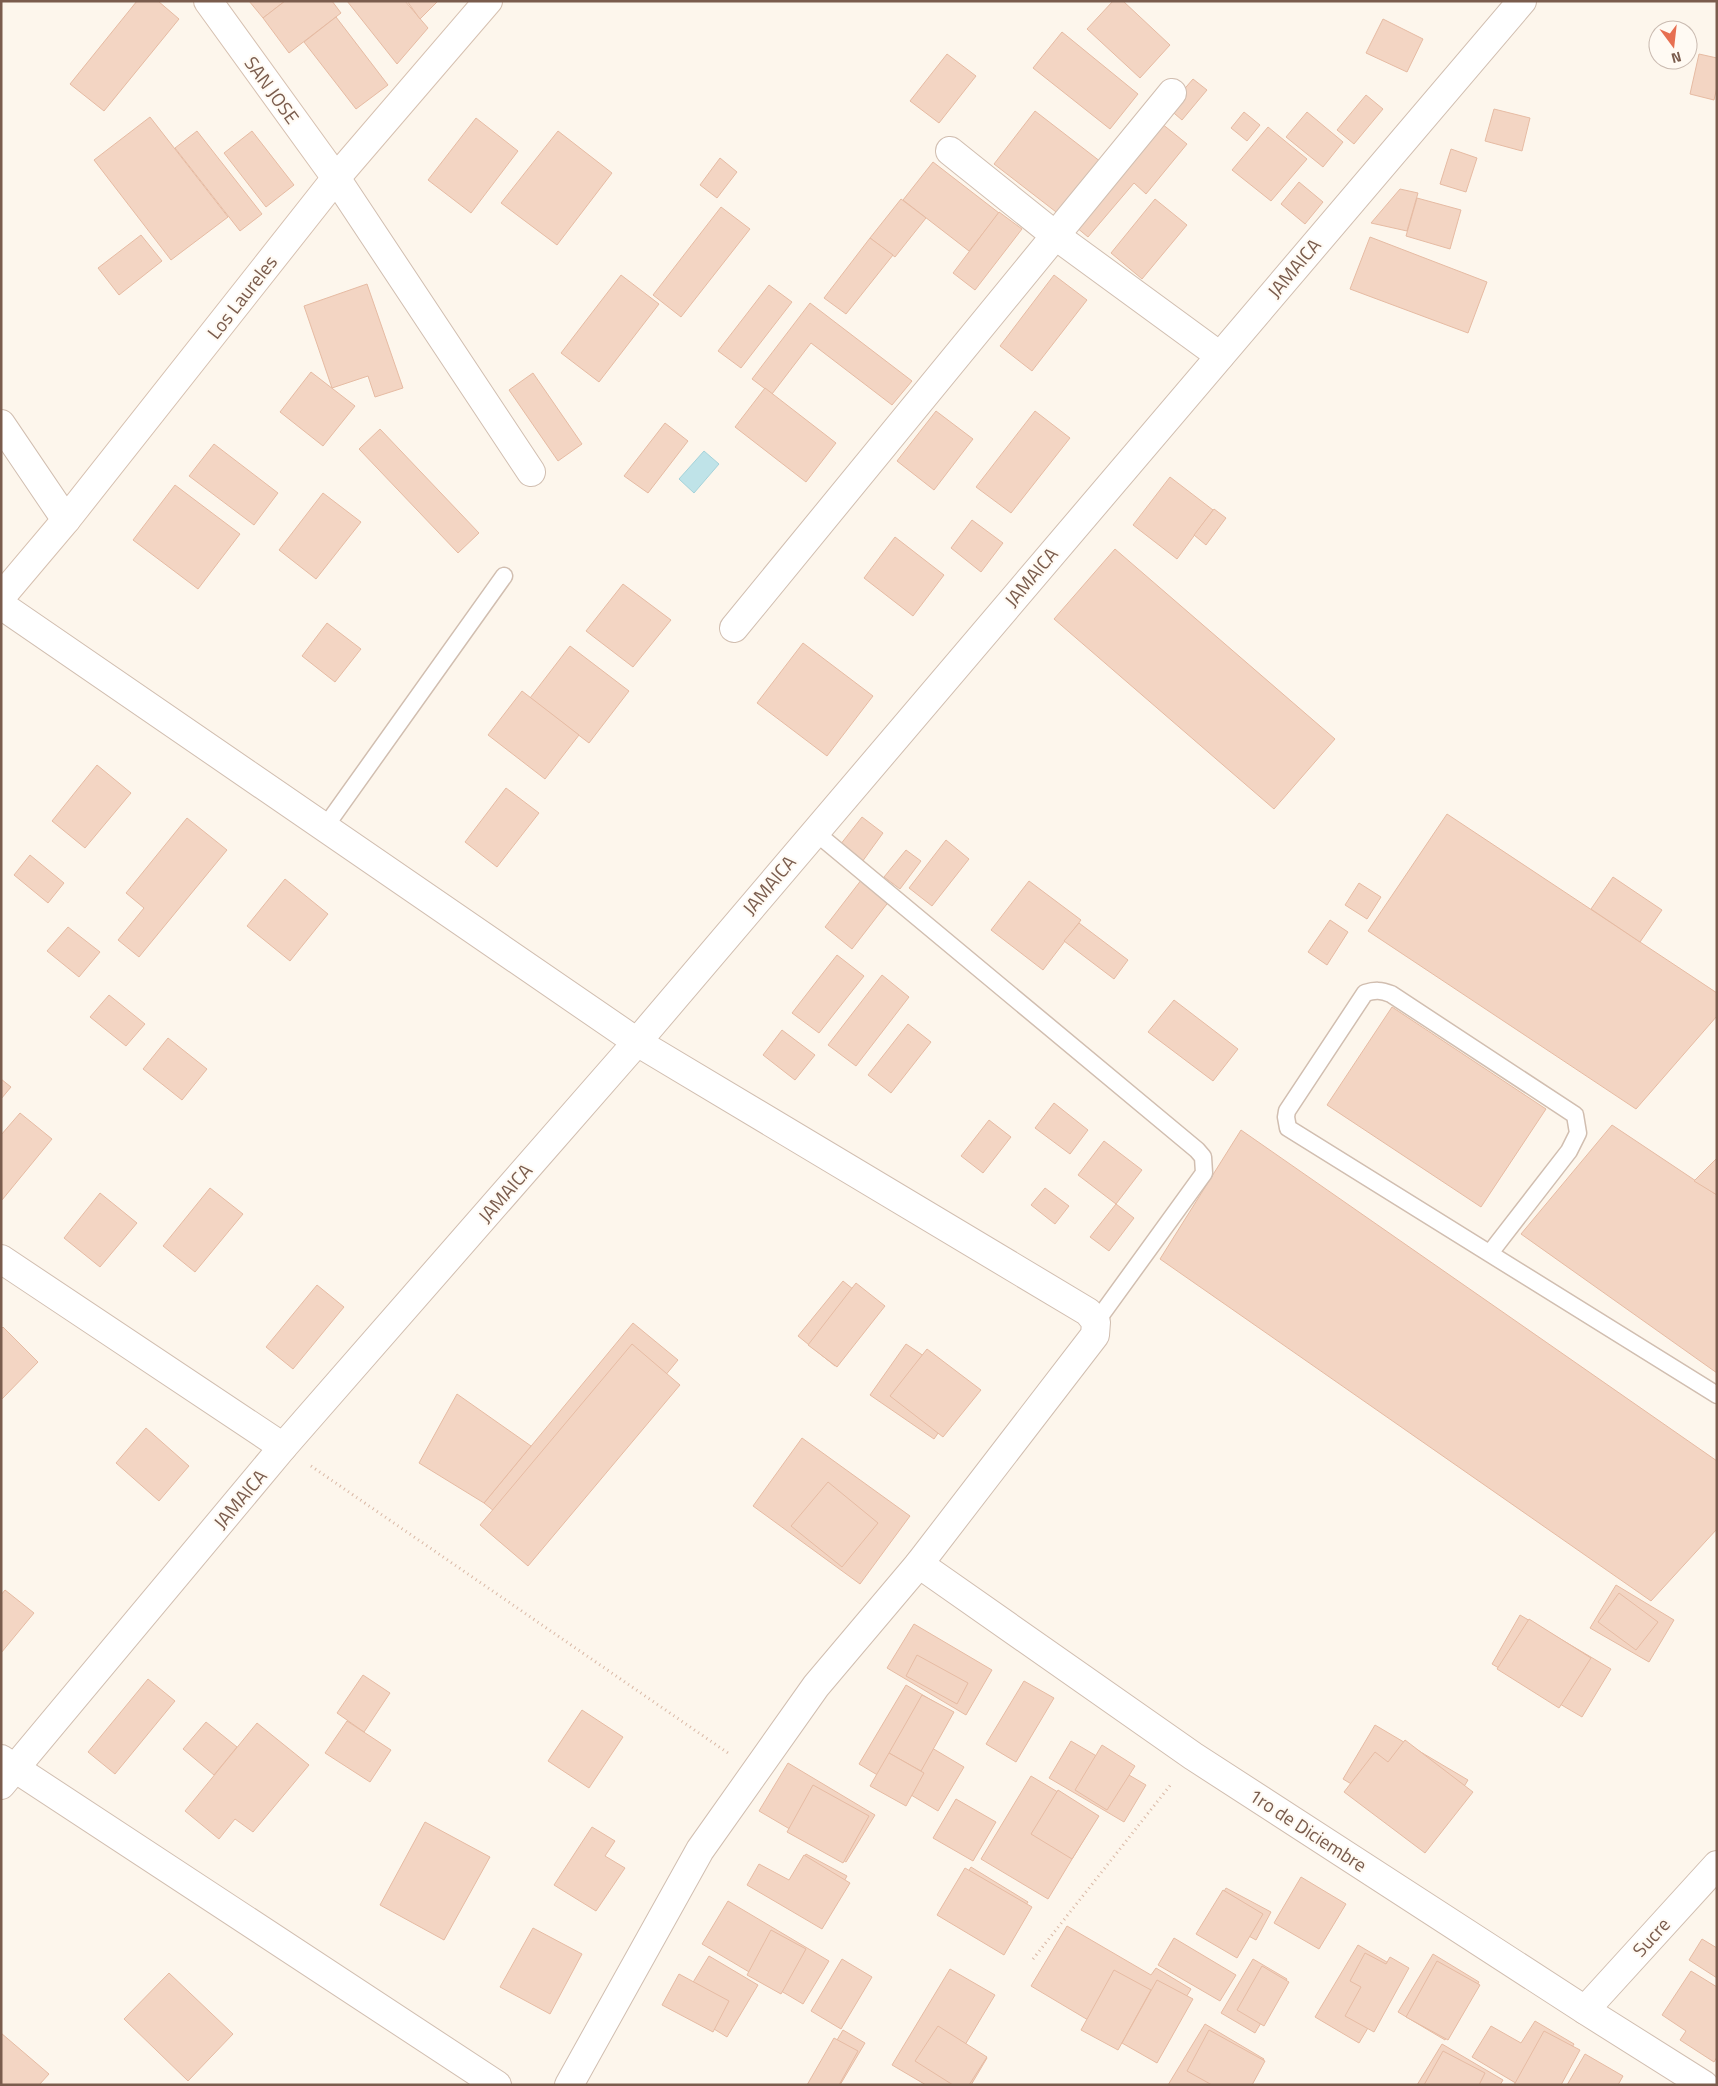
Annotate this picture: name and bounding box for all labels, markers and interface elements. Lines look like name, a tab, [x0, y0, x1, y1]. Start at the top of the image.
north arrow	[1648, 20, 1698, 70]
text: N	[1669, 47, 1684, 69]
street label: SAN JOSE	[238, 50, 307, 129]
street label: JAMAICA	[1260, 231, 1327, 304]
street label: Los Laureles	[200, 248, 284, 345]
street label: JAMAICA	[997, 540, 1064, 613]
street label: JAMAICA	[735, 848, 802, 921]
street label: JAMAICA	[471, 1157, 539, 1229]
street label: JAMAICA	[206, 1462, 273, 1535]
street label: 1ro de Diciembre	[1244, 1781, 1373, 1879]
street label: Sucre	[1625, 1910, 1676, 1963]

